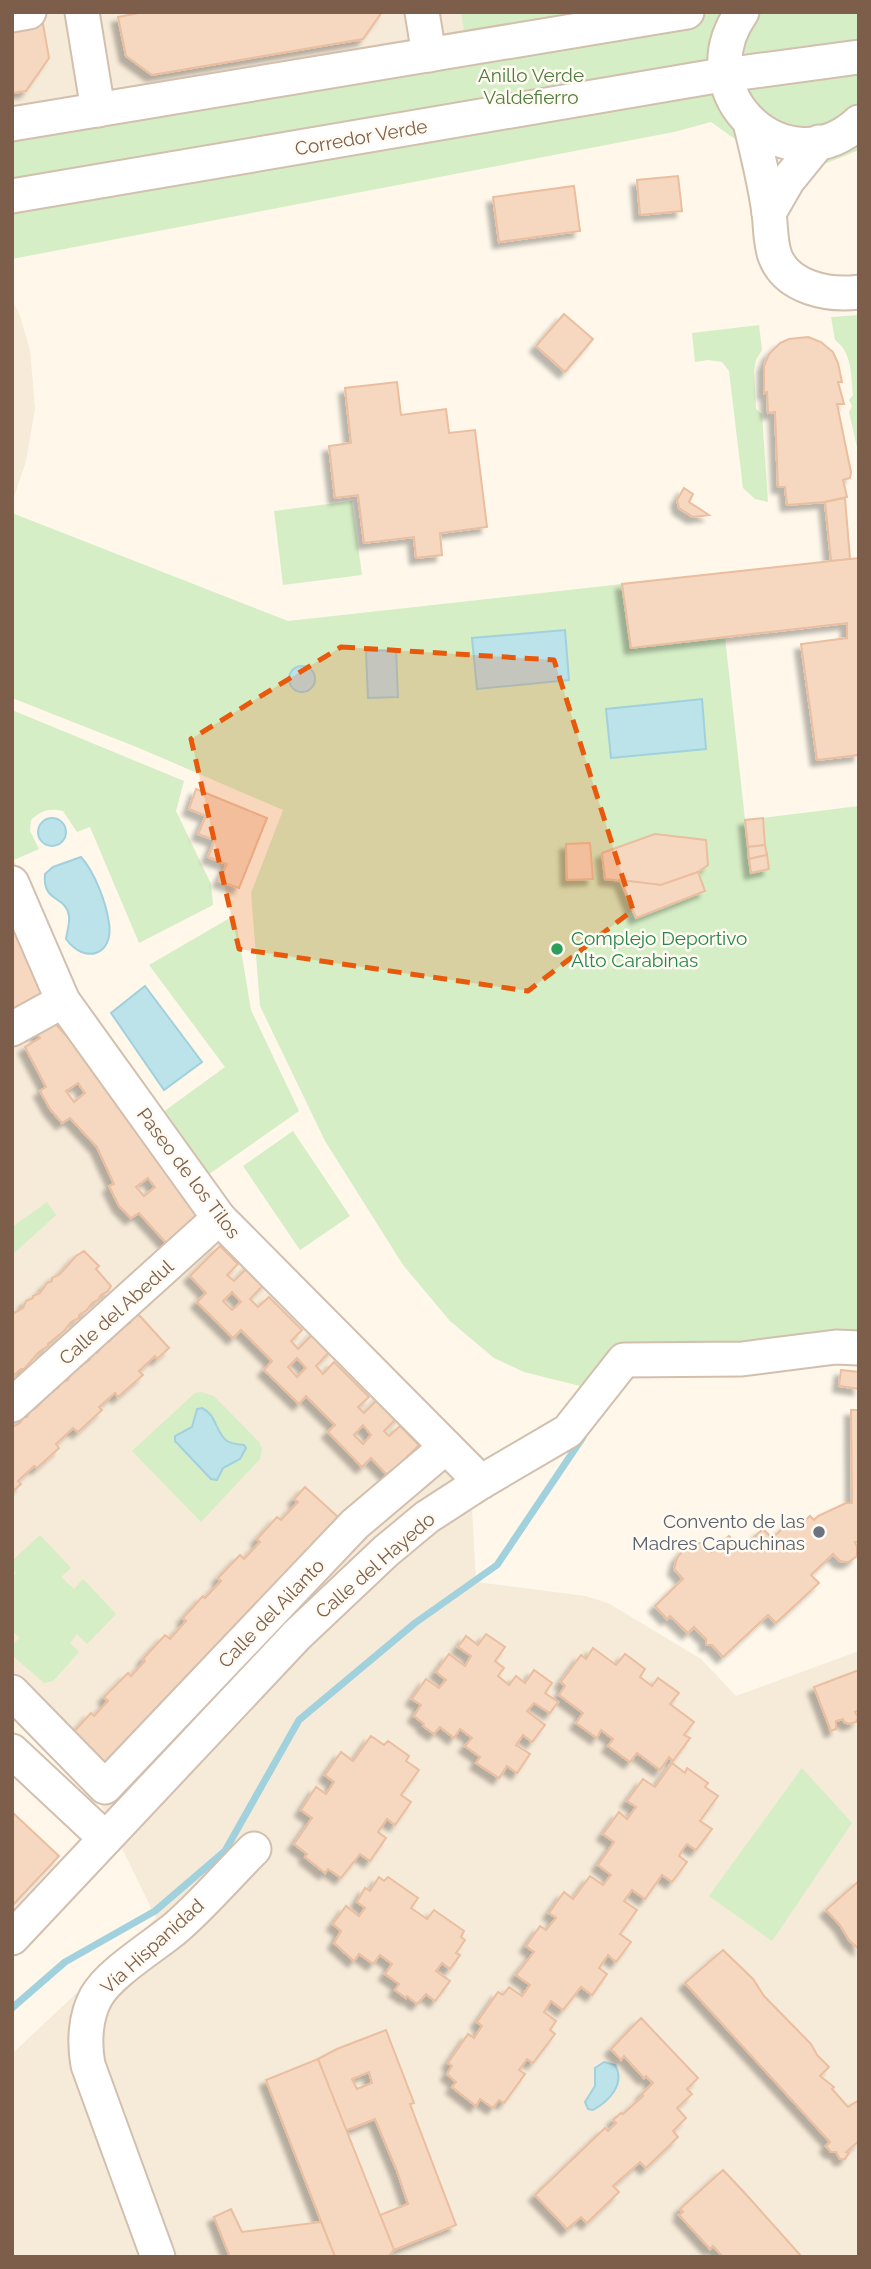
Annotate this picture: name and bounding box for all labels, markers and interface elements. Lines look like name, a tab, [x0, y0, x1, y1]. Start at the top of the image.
park label: Anillo Verde Valdefierro	[478, 64, 584, 108]
street label: Corredor Verde	[293, 115, 429, 159]
place label: Complejo Deportivo Alto Carabinas	[571, 927, 747, 971]
marker: Complejo Deportivo Alto Carabinas	[549, 941, 565, 957]
street label: Paseo de los Tilos	[133, 1103, 245, 1243]
street label: Calle del Abedul	[55, 1255, 178, 1369]
street label: Calle del Hayedo	[311, 1507, 439, 1623]
place label: Convento de las Madres Capuchinas	[632, 1510, 805, 1554]
marker: Convento de las Madres Capuchinas	[811, 1524, 827, 1540]
street label: Calle del Ailanto	[214, 1554, 328, 1672]
street label: Vía Hispanidad	[96, 1894, 208, 1998]

